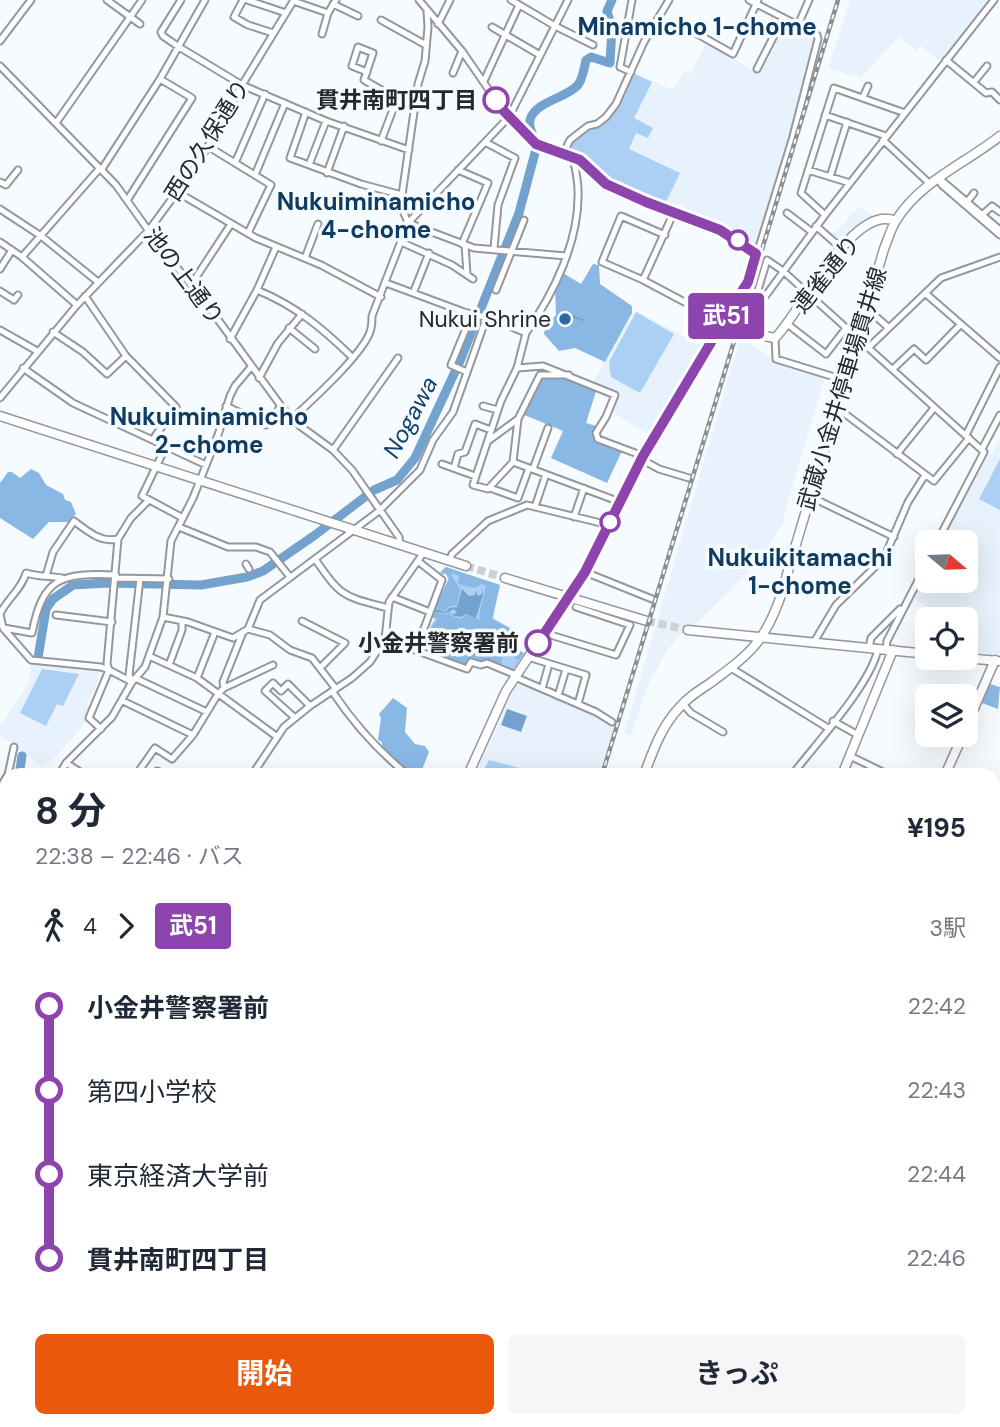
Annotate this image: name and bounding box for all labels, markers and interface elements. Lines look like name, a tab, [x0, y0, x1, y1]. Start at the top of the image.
district label: Minamicho 1-chome	[577, 11, 817, 42]
street label: 西の久保通り	[158, 74, 256, 206]
place label: 貫井南町四丁目	[316, 85, 477, 115]
marker: 貫井南町四丁目	[483, 87, 509, 113]
district label: Nukuiminamicho 4-chome	[277, 186, 475, 245]
street label: 池の上通り	[137, 221, 231, 331]
street label: 連雀通り	[785, 229, 867, 319]
unlabelled marker	[728, 230, 748, 250]
street label: 武蔵小金井停車場貫井線	[791, 264, 893, 514]
line badge: 武51	[686, 293, 766, 339]
text: 武51	[702, 300, 750, 331]
place label: Nukui Shrine	[419, 304, 551, 334]
marker: Nukui Shrine	[557, 311, 573, 327]
water label: Nogawa	[376, 371, 444, 463]
district label: Nukuiminamicho 2-chome	[110, 401, 308, 460]
unlabelled marker	[600, 512, 620, 532]
north arrow	[915, 530, 978, 593]
map controls	[915, 530, 978, 747]
district label: Nukuikitamachi 1-chome	[707, 542, 893, 601]
button: locate	[915, 607, 978, 670]
place label: 小金井警察署前	[358, 628, 519, 658]
marker: 小金井警察署前	[525, 630, 551, 656]
button: layers	[915, 684, 978, 747]
text: 8 分	[35, 786, 106, 836]
text: ¥195	[907, 811, 966, 845]
text: 22:38 – 22:46 · バス	[35, 841, 244, 871]
icon: walk	[35, 907, 73, 945]
icon: forward	[107, 907, 145, 945]
text: 武51	[169, 910, 217, 941]
text: 4	[83, 911, 97, 941]
text: 3駅	[929, 913, 966, 943]
text: 小金井警察署前	[87, 991, 269, 1025]
text: 22:42	[908, 991, 966, 1021]
text: 第四小学校	[87, 1075, 217, 1109]
text: 22:43	[907, 1075, 966, 1105]
text: 東京経済大学前	[87, 1159, 269, 1193]
text: 22:44	[907, 1159, 966, 1189]
text: 貫井南町四丁目	[87, 1243, 269, 1277]
text: 22:46	[906, 1243, 966, 1273]
button: 開始	[35, 1334, 494, 1414]
button: きっぷ	[508, 1334, 966, 1414]

